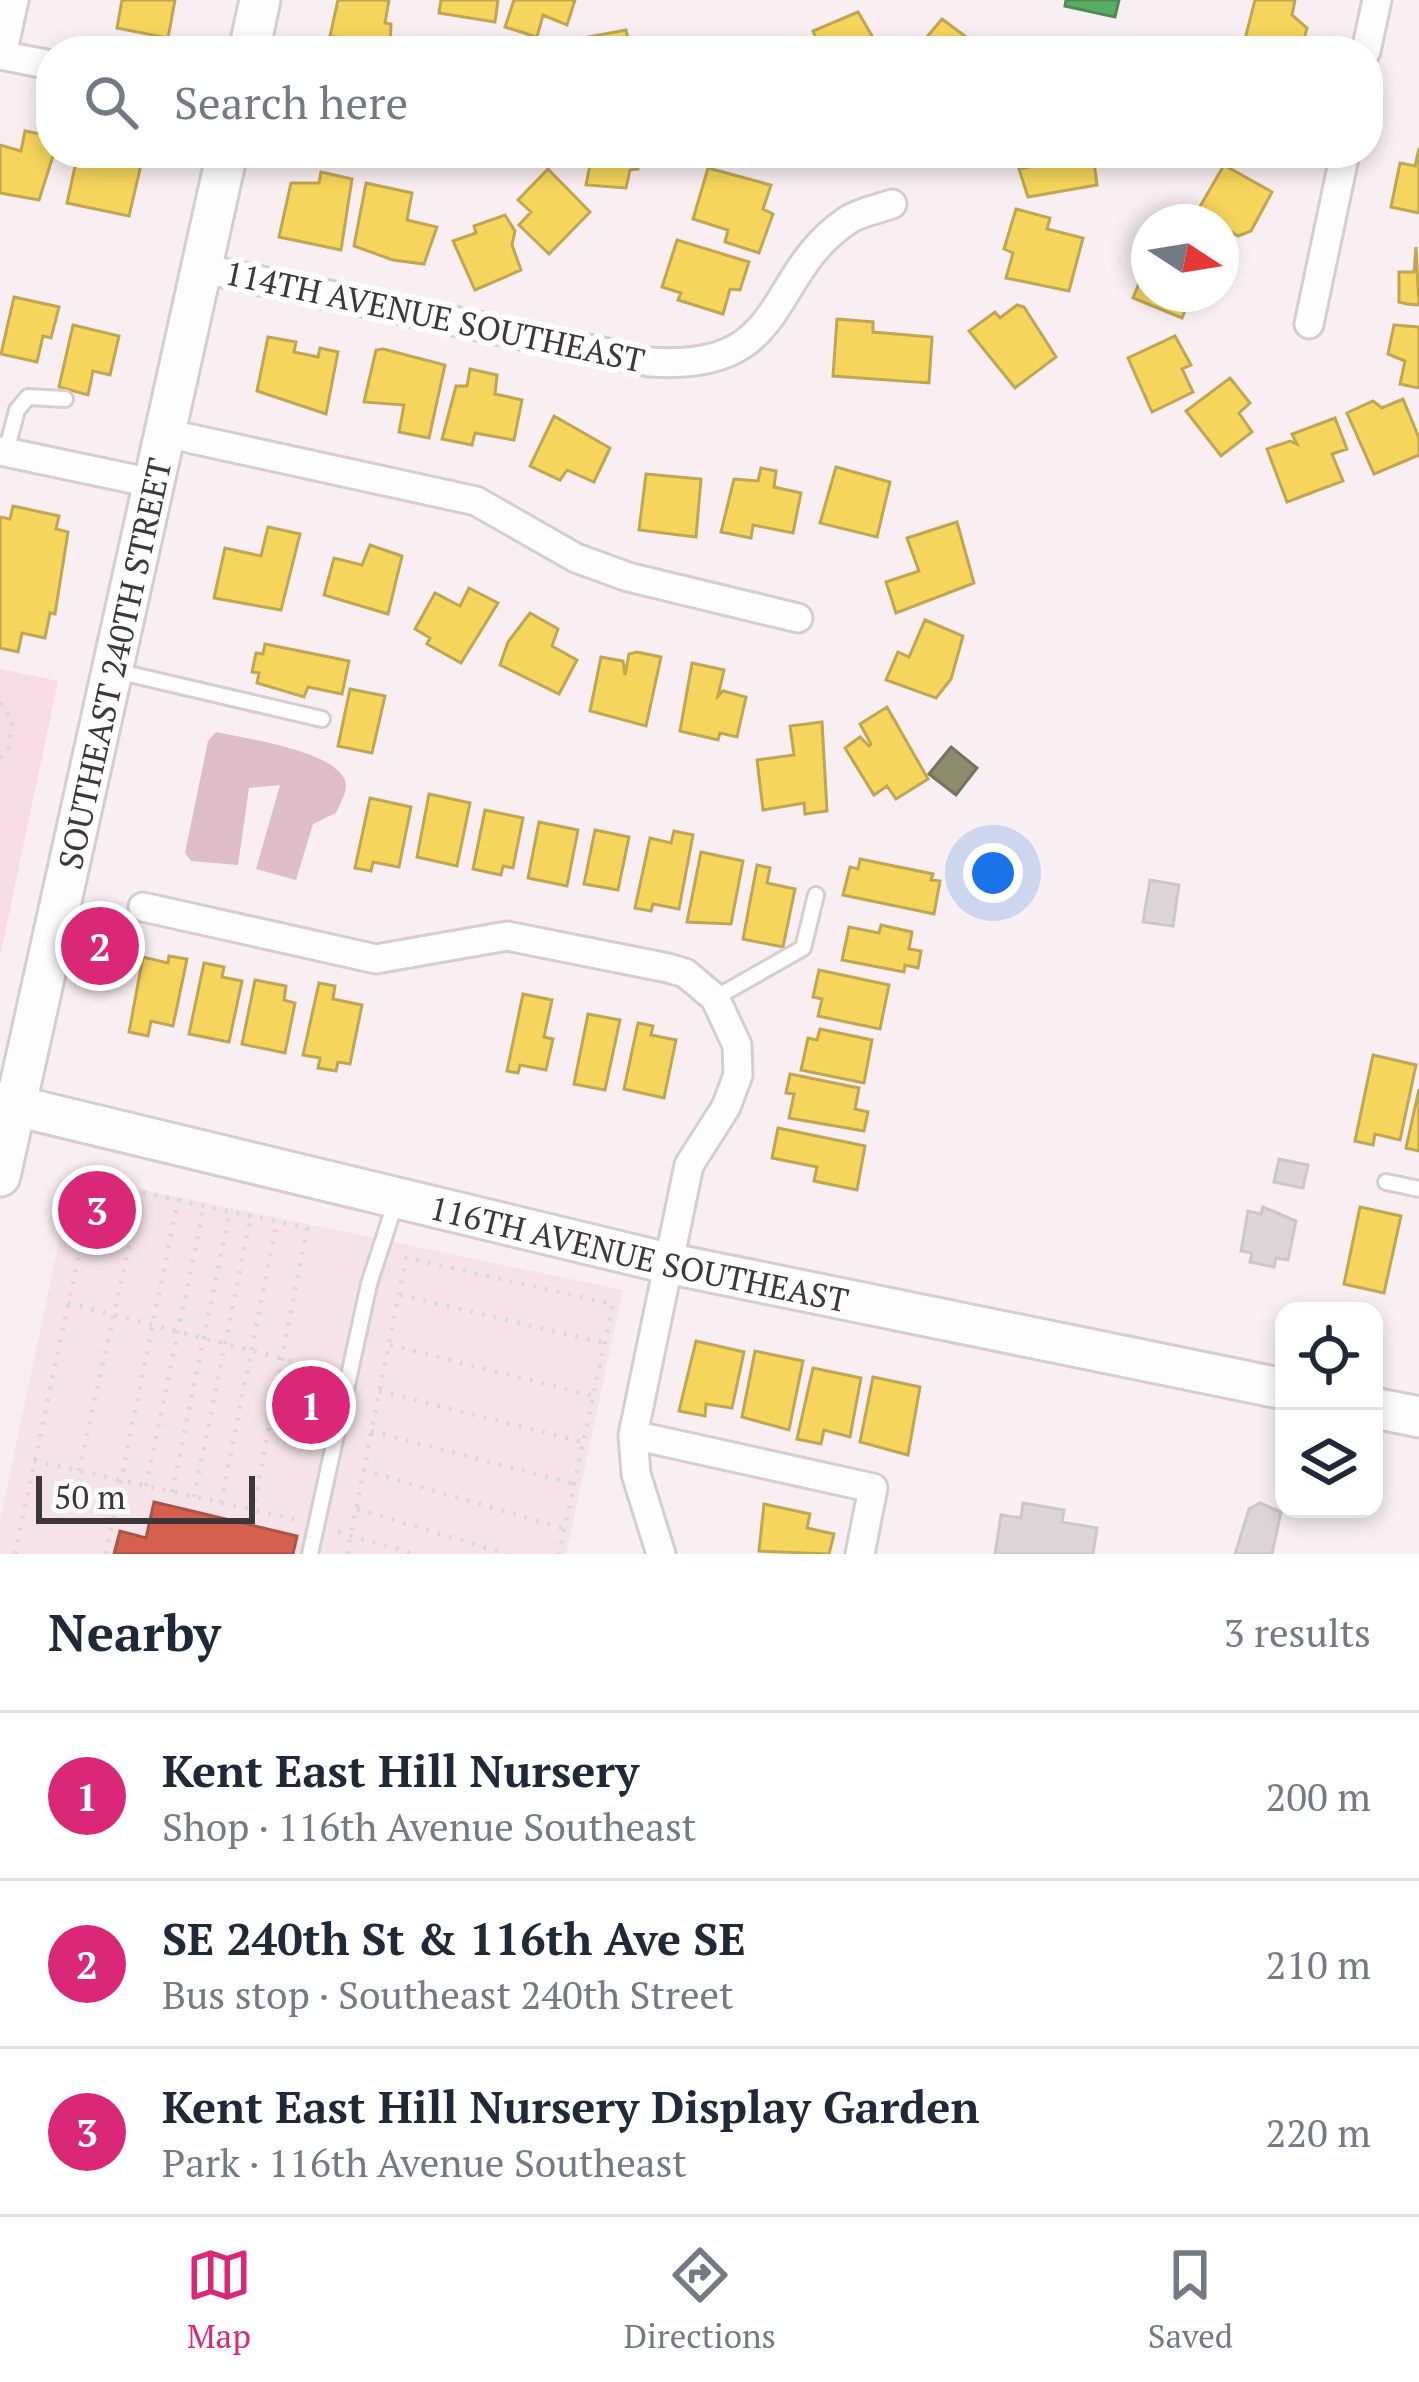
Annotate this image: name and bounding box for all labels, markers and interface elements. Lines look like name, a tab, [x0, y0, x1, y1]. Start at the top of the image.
search box	[36, 36, 1383, 168]
icon: search	[78, 69, 144, 135]
text: Search here	[174, 72, 408, 132]
north arrow	[1131, 204, 1239, 312]
street label: 114TH AVENUE SOUTHEAST	[221, 251, 649, 381]
street label: SOUTHEAST 240TH STREET	[47, 454, 180, 873]
your location	[963, 843, 1023, 903]
pin: 2	[61, 901, 139, 991]
pin: 3	[58, 1165, 136, 1255]
street label: 116TH AVENUE SOUTHEAST	[426, 1185, 852, 1321]
map controls	[1275, 1302, 1383, 1518]
button: locate	[1275, 1302, 1383, 1410]
pin: 1	[272, 1360, 350, 1450]
button: layers	[1275, 1410, 1383, 1518]
scale bar	[36, 1470, 255, 1523]
text: 50 m	[54, 1475, 126, 1518]
text: Nearby	[48, 1598, 221, 1666]
text: 3 results	[1224, 1606, 1371, 1658]
text: Kent East Hill Nursery	[162, 1740, 639, 1800]
text: 1	[76, 1770, 98, 1822]
text: 200 m	[1266, 1770, 1371, 1822]
text: Shop · 116th Avenue Southeast	[162, 1800, 696, 1852]
text: SE 240th St & 116th Ave SE	[162, 1908, 746, 1968]
text: 2	[76, 1938, 98, 1990]
text: 210 m	[1266, 1938, 1371, 1990]
text: Bus stop · Southeast 240th Street	[162, 1968, 734, 2020]
text: Kent East Hill Nursery Display Garden	[162, 2076, 979, 2136]
text: 3	[76, 2106, 98, 2158]
text: 220 m	[1266, 2106, 1371, 2158]
text: Park · 116th Avenue Southeast	[162, 2136, 687, 2188]
tab: Map	[186, 2242, 252, 2357]
tab: Directions	[624, 2242, 776, 2357]
tab: Saved	[1148, 2242, 1233, 2357]

